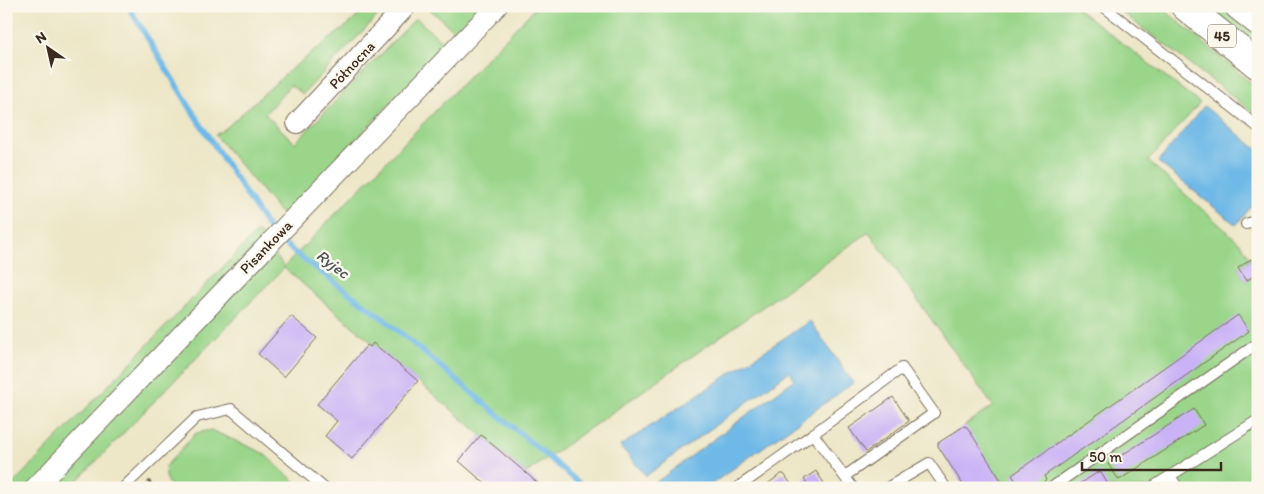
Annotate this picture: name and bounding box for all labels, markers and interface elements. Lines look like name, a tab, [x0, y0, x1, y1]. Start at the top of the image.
north arrow	[22, 22, 72, 72]
road number: 45	[1208, 24, 1236, 48]
text: N	[32, 28, 50, 47]
street label: Północna	[325, 37, 379, 93]
street label: Pisankowa	[236, 216, 296, 278]
water label: Ryjec	[313, 246, 354, 283]
scale bar	[1082, 439, 1220, 471]
text: 50 m	[1089, 448, 1122, 466]

